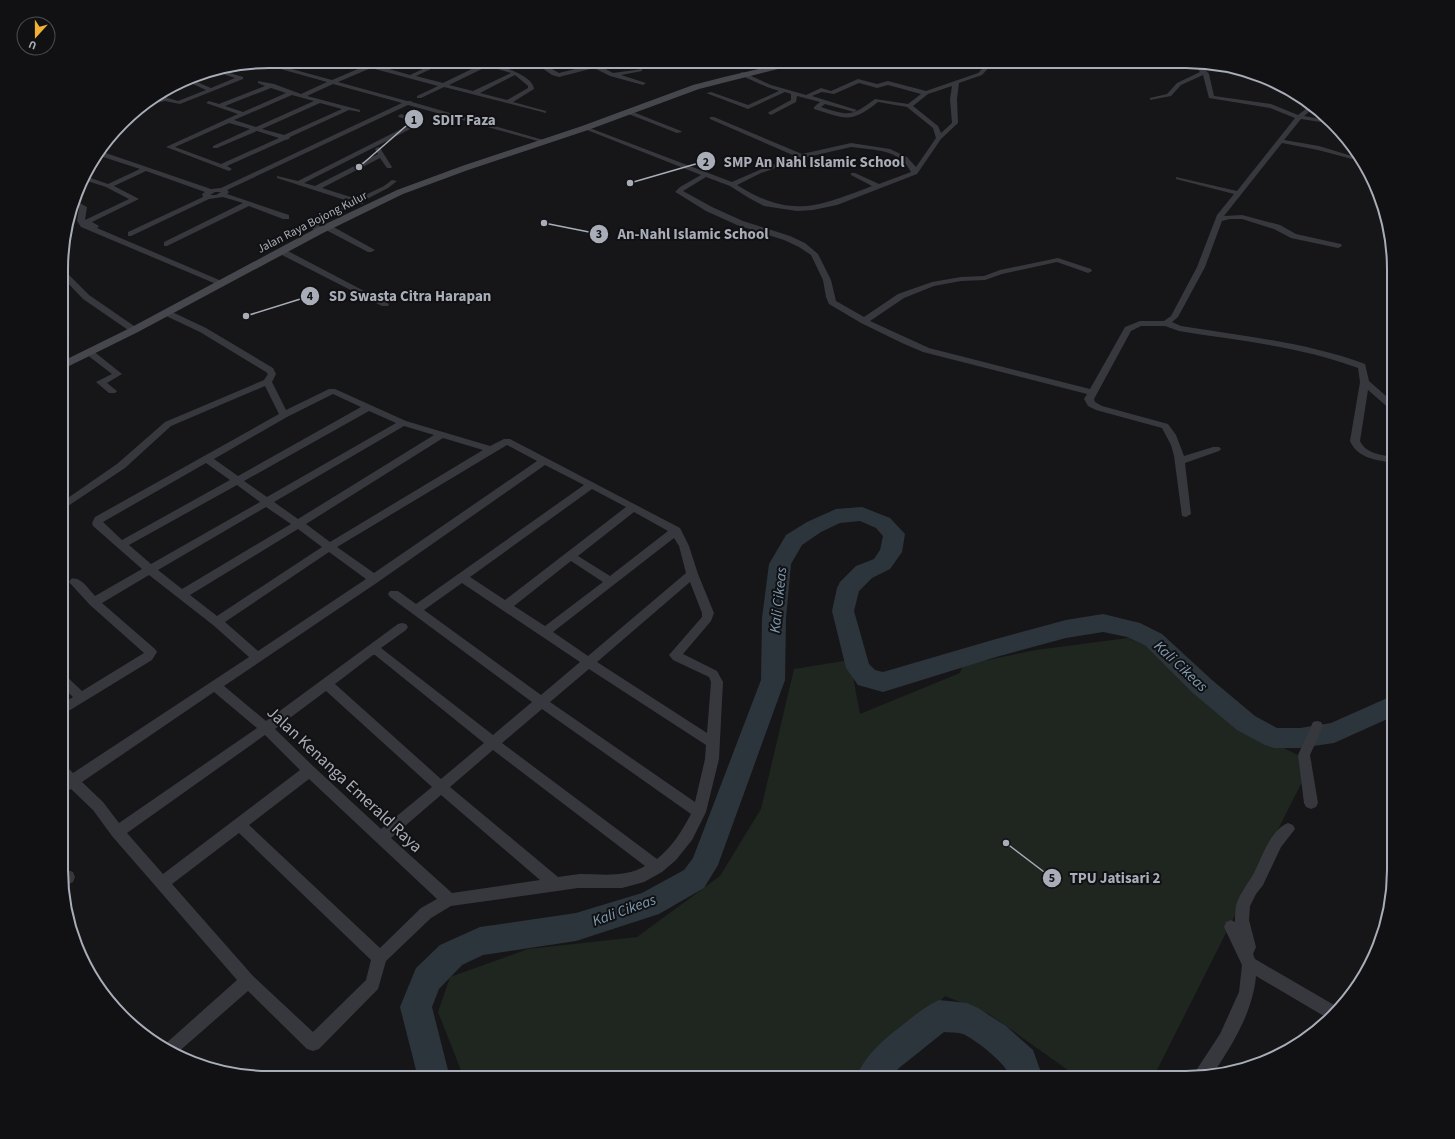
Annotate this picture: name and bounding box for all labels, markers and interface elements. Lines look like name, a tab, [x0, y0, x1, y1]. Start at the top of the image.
north arrow	[16, 16, 56, 56]
text: U	[26, 37, 39, 53]
callout: SDIT Faza	[404, 106, 504, 133]
text: SDIT Faza	[432, 110, 496, 131]
text: 1	[411, 112, 417, 129]
callout: SMP An Nahl Islamic School	[696, 148, 912, 175]
text: SMP An Nahl Islamic School	[724, 152, 905, 173]
text: 2	[703, 154, 709, 171]
street label: Jalan Raya Bojong Kulur	[254, 187, 371, 258]
callout: An-Nahl Islamic School	[589, 221, 776, 248]
text: An-Nahl Islamic School	[616, 224, 769, 245]
text: 3	[596, 226, 602, 243]
callout: SD Swasta Citra Harapan	[300, 282, 499, 309]
text: SD Swasta Citra Harapan	[329, 286, 491, 307]
text: 4	[307, 288, 314, 305]
water label: Kali Cikeas	[765, 566, 792, 634]
water label: Kali Cikeas	[1149, 636, 1212, 697]
street label: Jalan Kenanga Emerald Raya	[261, 701, 427, 858]
callout: TPU Jatisari 2	[1042, 865, 1169, 892]
text: TPU Jatisari 2	[1070, 868, 1161, 889]
text: 5	[1049, 870, 1055, 887]
water label: Kali Cikeas	[589, 889, 659, 932]

